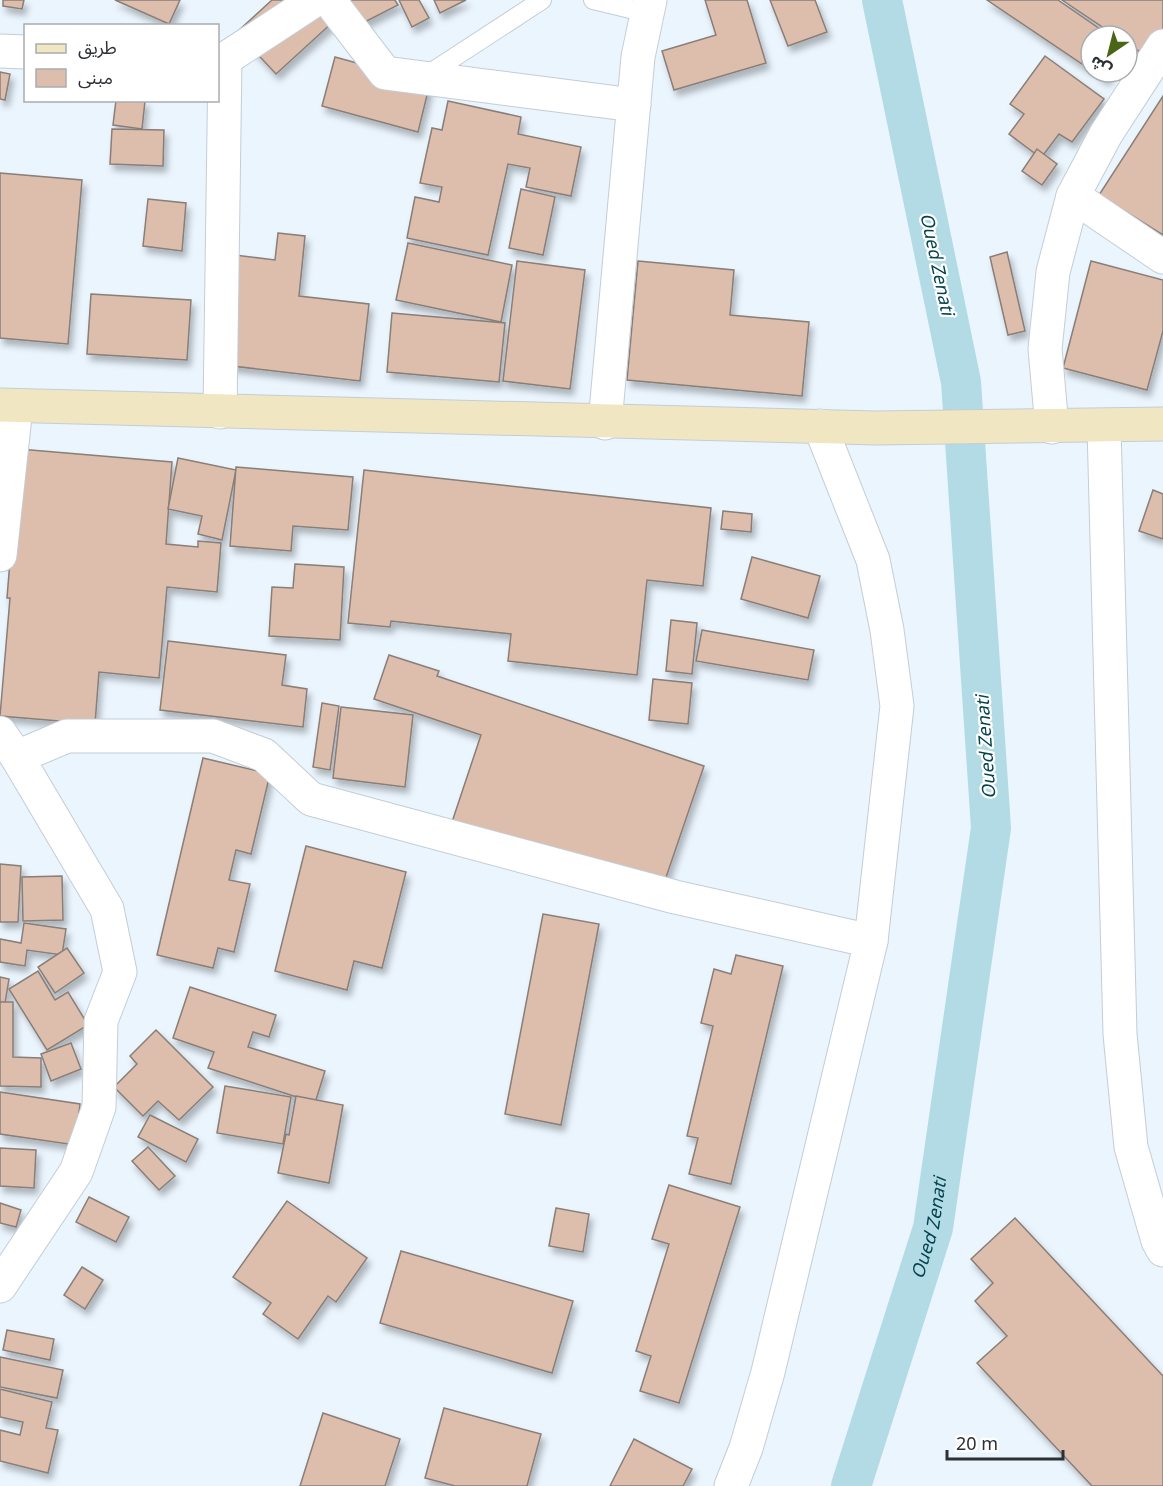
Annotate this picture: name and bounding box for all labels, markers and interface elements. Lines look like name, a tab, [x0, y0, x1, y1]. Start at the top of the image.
legend	[24, 24, 219, 102]
north arrow	[1079, 24, 1139, 84]
text: طريق	[78, 29, 117, 67]
text: ش	[1082, 45, 1120, 86]
text: مبنى	[78, 59, 113, 97]
water label: Oued Zenati	[908, 209, 967, 321]
water label: Oued Zenati	[963, 692, 1009, 800]
water label: Oued Zenati	[899, 1172, 959, 1284]
scale bar	[947, 1423, 1062, 1461]
text: 20 m	[956, 1425, 998, 1463]

